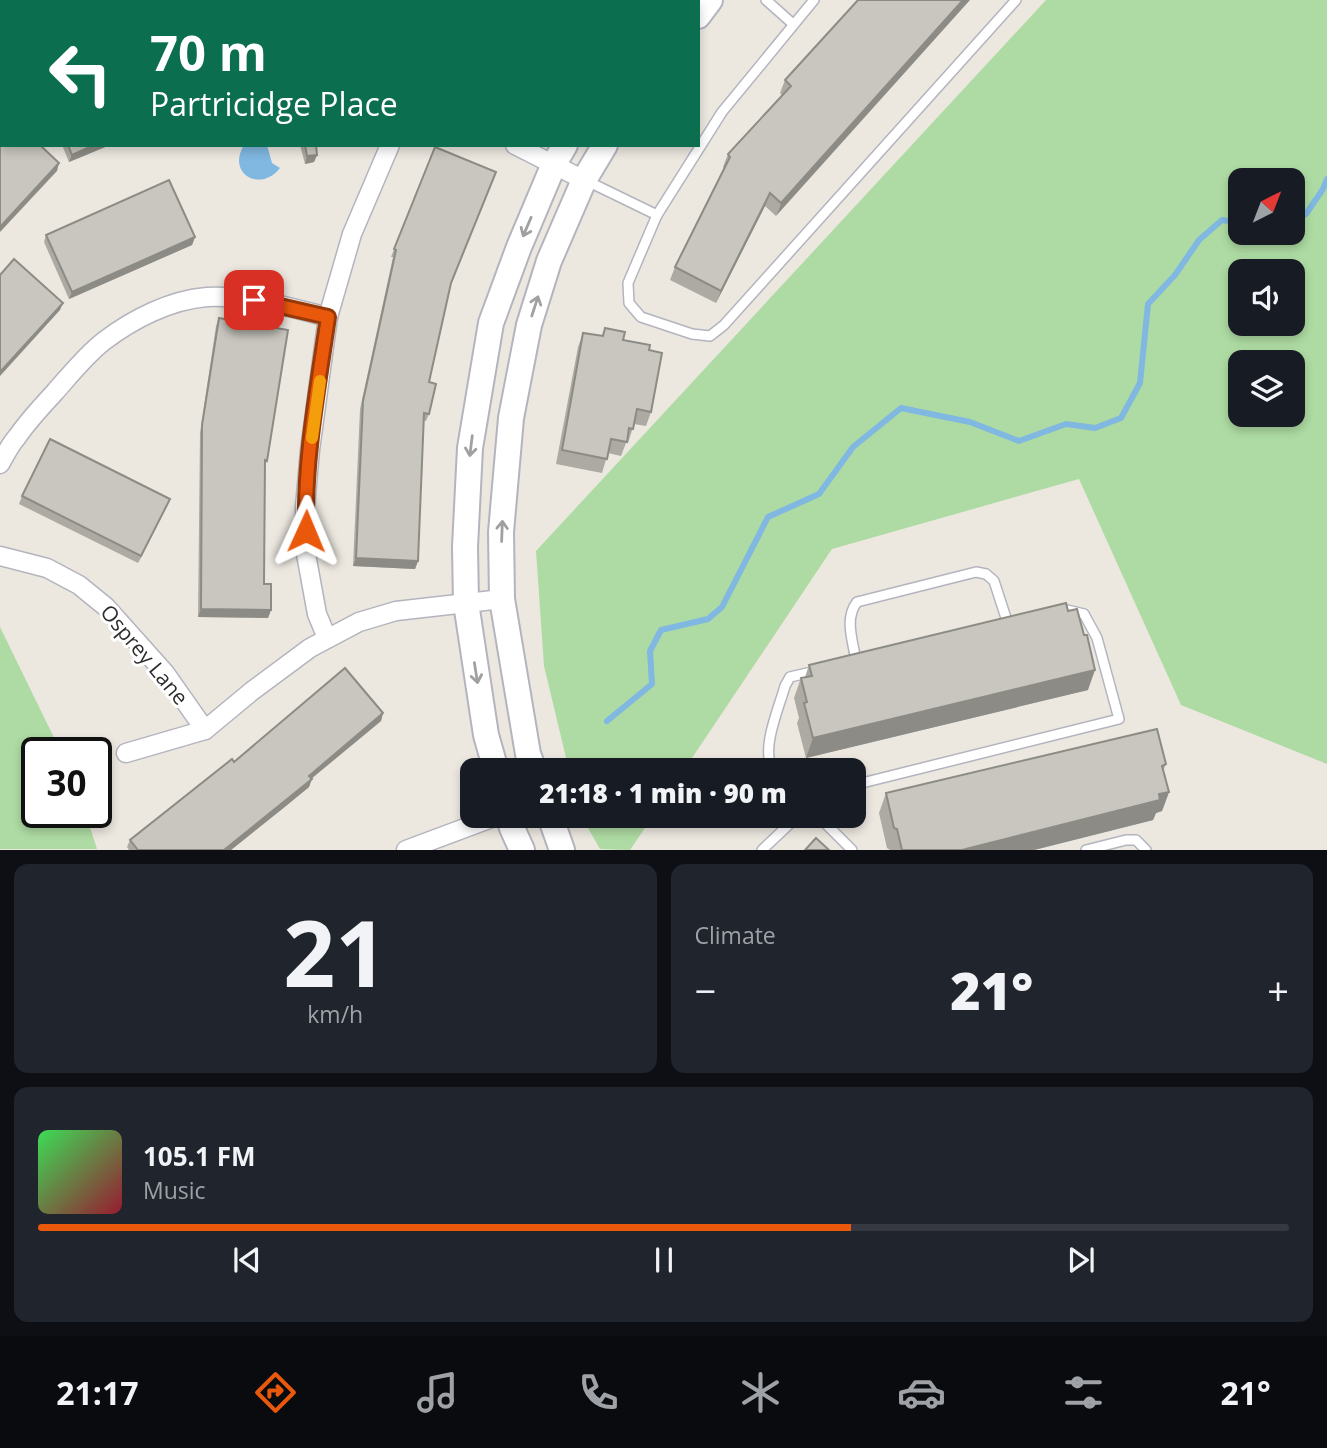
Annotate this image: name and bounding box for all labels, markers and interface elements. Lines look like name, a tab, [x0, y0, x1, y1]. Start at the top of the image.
text: 70 m	[150, 19, 267, 85]
icon: left	[35, 28, 126, 119]
text: Partricidge Place	[150, 82, 398, 125]
north arrow	[1228, 168, 1306, 245]
map controls	[1228, 168, 1305, 427]
one-way arrow	[520, 216, 533, 237]
button: sound	[1228, 259, 1305, 336]
pin	[224, 270, 284, 330]
icon: arrive	[235, 281, 273, 319]
one-way arrow	[529, 296, 542, 318]
button: layers	[1228, 350, 1305, 427]
one-way arrow	[464, 434, 477, 457]
position arrow	[269, 494, 343, 568]
one-way arrow	[495, 520, 508, 543]
street label: Osprey Lane	[95, 598, 195, 710]
one-way arrow	[470, 661, 483, 683]
speed limit sign: 30	[21, 737, 112, 828]
text: 21:18 · 1 min · 90 m	[539, 775, 787, 811]
text: 21	[283, 890, 387, 1014]
text: Climate	[695, 919, 776, 951]
text: 21°	[950, 954, 1033, 1025]
text: −	[695, 964, 716, 1016]
text: +	[1267, 964, 1289, 1016]
text: km/h	[307, 998, 363, 1030]
text: 105.1 FM	[143, 1138, 255, 1174]
text: Music	[143, 1174, 206, 1206]
icon: previous	[228, 1241, 266, 1279]
icon: pause	[645, 1241, 683, 1279]
icon: next	[1062, 1241, 1100, 1279]
icon: directions	[251, 1368, 300, 1417]
icon: music	[413, 1368, 462, 1417]
icon: phone	[574, 1368, 623, 1417]
icon: climate	[736, 1368, 785, 1417]
icon: car	[897, 1368, 946, 1417]
icon: filters	[1059, 1368, 1108, 1417]
text: 21:17	[56, 1371, 139, 1414]
text: 21°	[1220, 1371, 1271, 1414]

